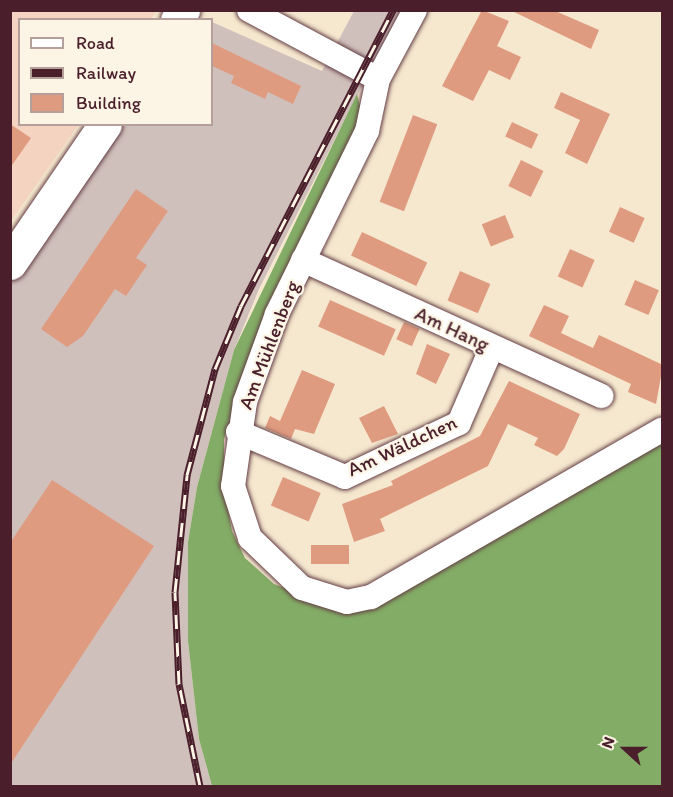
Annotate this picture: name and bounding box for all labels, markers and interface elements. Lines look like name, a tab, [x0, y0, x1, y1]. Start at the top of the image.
legend	[18, 18, 213, 126]
text: Road	[76, 32, 115, 54]
text: Railway	[76, 62, 136, 84]
text: Building	[76, 92, 141, 114]
street label: Am Mühlenberg	[233, 277, 305, 413]
street label: Am Hang	[411, 301, 493, 357]
street label: Am Wäldchen	[344, 410, 460, 482]
north arrow	[595, 719, 655, 779]
text: N	[597, 734, 619, 751]

